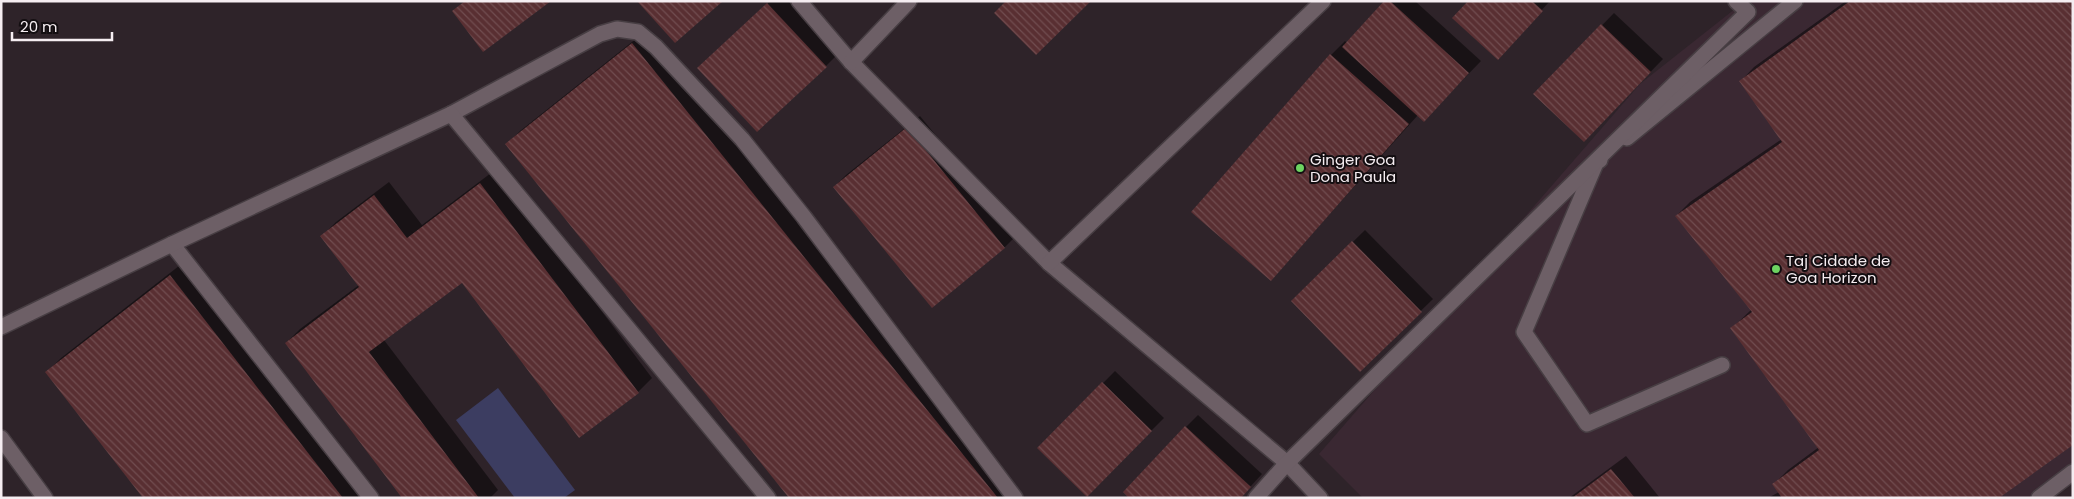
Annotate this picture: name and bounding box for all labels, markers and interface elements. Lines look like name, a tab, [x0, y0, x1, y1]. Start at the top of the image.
scale bar	[12, 10, 112, 42]
text: 20 m	[20, 16, 58, 37]
place label: Ginger Goa Dona Paula	[1310, 149, 1396, 187]
marker: Ginger Goa Dona Paula	[1294, 162, 1306, 174]
place label: Taj Cidade de Goa Horizon	[1786, 250, 1890, 288]
marker: Taj Cidade de Goa Horizon	[1770, 263, 1782, 275]

